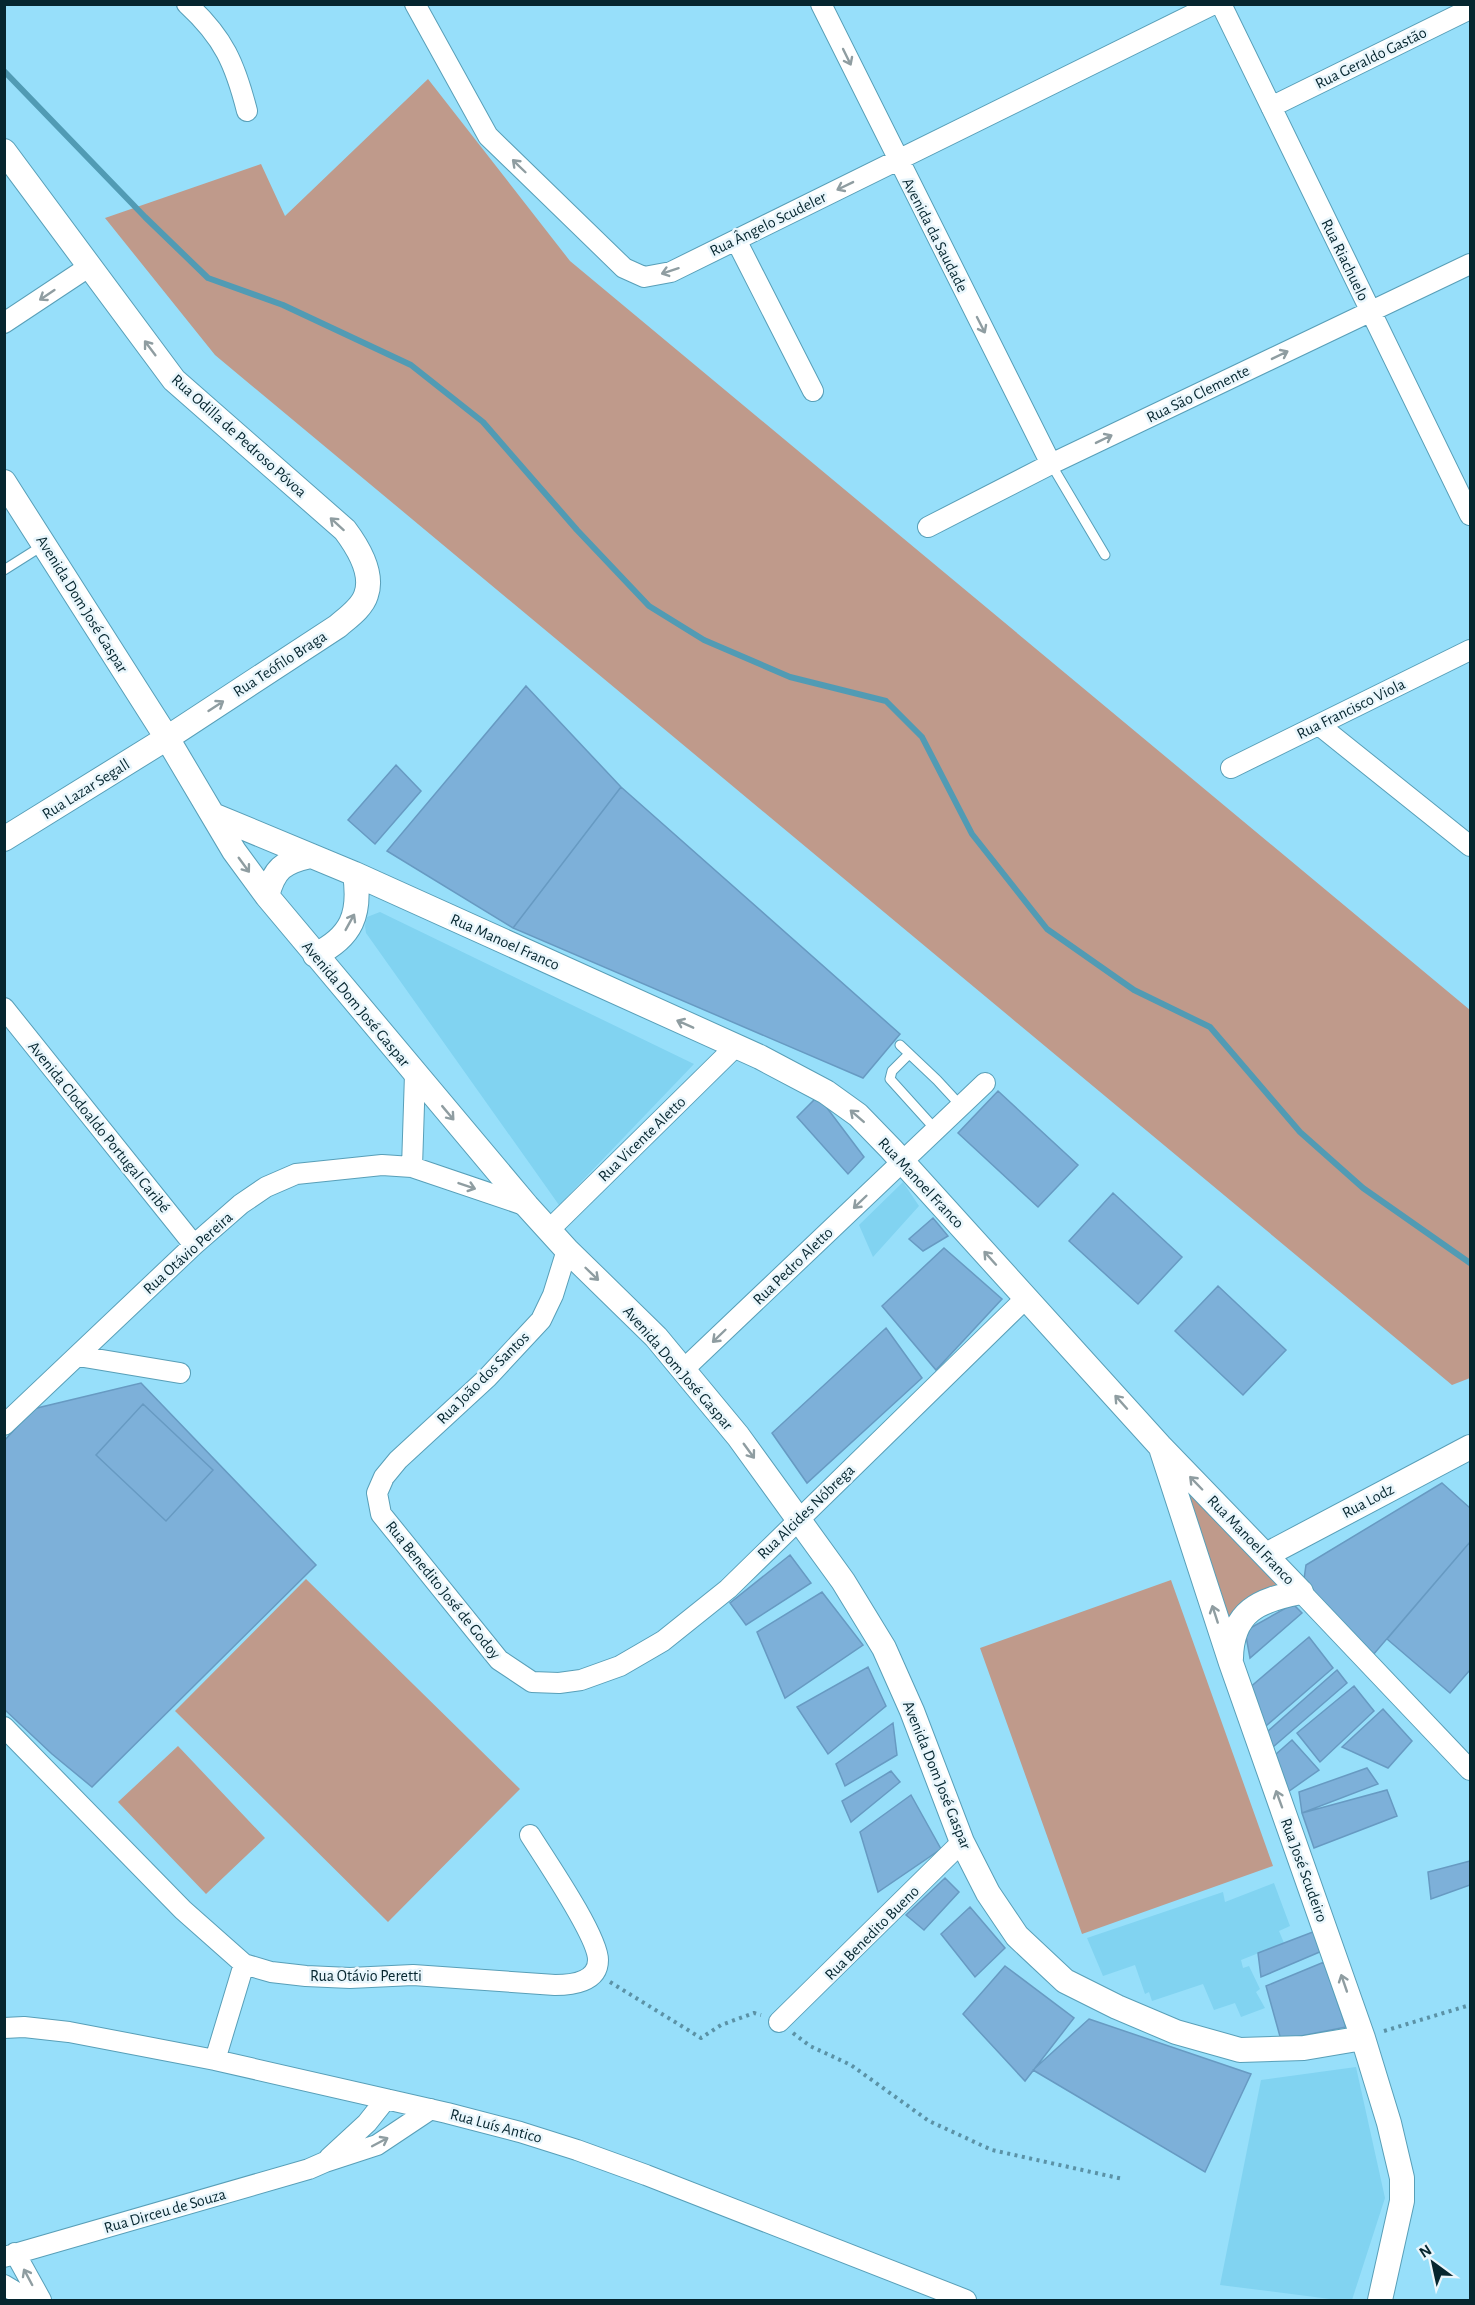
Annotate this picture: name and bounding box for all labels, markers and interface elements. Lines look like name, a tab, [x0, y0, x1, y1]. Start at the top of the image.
street label: Rua Geraldo Gastão	[1313, 24, 1429, 92]
one-way arrow	[841, 48, 853, 66]
one-way arrow	[512, 158, 527, 173]
street label: Avenida da Saudade	[899, 175, 971, 295]
one-way arrow	[837, 181, 855, 193]
street label: Rua Ângelo Scudeler	[706, 187, 830, 259]
street label: Rua Riachuelo	[1318, 217, 1372, 303]
one-way arrow	[661, 266, 680, 277]
one-way arrow	[39, 289, 56, 301]
one-way arrow	[976, 316, 987, 334]
one-way arrow	[144, 340, 156, 356]
one-way arrow	[1270, 348, 1288, 360]
street label: Rua São Clemente	[1144, 362, 1252, 426]
street label: Rua Odilla de Pedroso Póvoa	[169, 371, 309, 501]
one-way arrow	[1094, 433, 1112, 445]
one-way arrow	[330, 517, 345, 531]
street label: Avenida Dom José Gaspar	[33, 533, 131, 676]
street label: Rua Teófilo Braga	[231, 628, 329, 700]
street label: Rua Francisco Viola	[1294, 676, 1408, 742]
one-way arrow	[207, 700, 224, 712]
street label: Rua Lazar Segall	[39, 756, 133, 822]
one-way arrow	[238, 856, 250, 872]
street label: Rua Manoel Franco	[448, 911, 562, 973]
one-way arrow	[344, 914, 356, 931]
street label: Avenida Dom José Gaspar	[299, 938, 414, 1070]
one-way arrow	[677, 1018, 695, 1030]
street label: Avenida Clodoaldo Portugal Caribé	[25, 1038, 173, 1216]
street label: Rua Vicente Aletto	[595, 1093, 689, 1185]
one-way arrow	[441, 1105, 455, 1120]
one-way arrow	[850, 1109, 865, 1123]
street label: Rua Manoel Franco	[875, 1135, 967, 1231]
one-way arrow	[457, 1181, 476, 1192]
one-way arrow	[853, 1195, 868, 1209]
street label: Rua Otávio Pereira	[140, 1209, 236, 1297]
street label: Rua Pedro Aletto	[750, 1224, 836, 1308]
one-way arrow	[983, 1251, 997, 1266]
one-way arrow	[584, 1266, 599, 1281]
street label: Avenida Dom José Gaspar	[620, 1303, 737, 1434]
street label: Rua João dos Santos	[434, 1329, 532, 1427]
one-way arrow	[711, 1329, 726, 1344]
one-way arrow	[1114, 1395, 1128, 1410]
one-way arrow	[742, 1442, 755, 1458]
street label: Rua Alcides Nóbrega	[754, 1462, 858, 1562]
one-way arrow	[1189, 1475, 1204, 1490]
street label: Rua Lodz	[1340, 1481, 1397, 1521]
street label: Rua Manoel Franco	[1204, 1492, 1298, 1588]
street label: Rua Benedito José de Godoy	[382, 1518, 504, 1663]
one-way arrow	[1209, 1605, 1220, 1624]
street label: Avenida Dom José Gaspar	[900, 1699, 974, 1852]
one-way arrow	[1272, 1790, 1283, 1809]
street label: Rua José Scudeiro	[1278, 1816, 1330, 1924]
street label: Rua Benedito Bueno	[822, 1883, 922, 1983]
street label: Rua Otávio Peretti	[310, 1968, 422, 1984]
one-way arrow	[1337, 1974, 1348, 1992]
street label: Rua Luís Antico	[448, 2106, 544, 2146]
one-way arrow	[371, 2136, 389, 2148]
street label: Rua Dirceu de Souza	[102, 2186, 228, 2236]
north arrow	[1403, 2233, 1463, 2293]
text: N	[1416, 2242, 1434, 2261]
one-way arrow	[22, 2268, 33, 2286]

